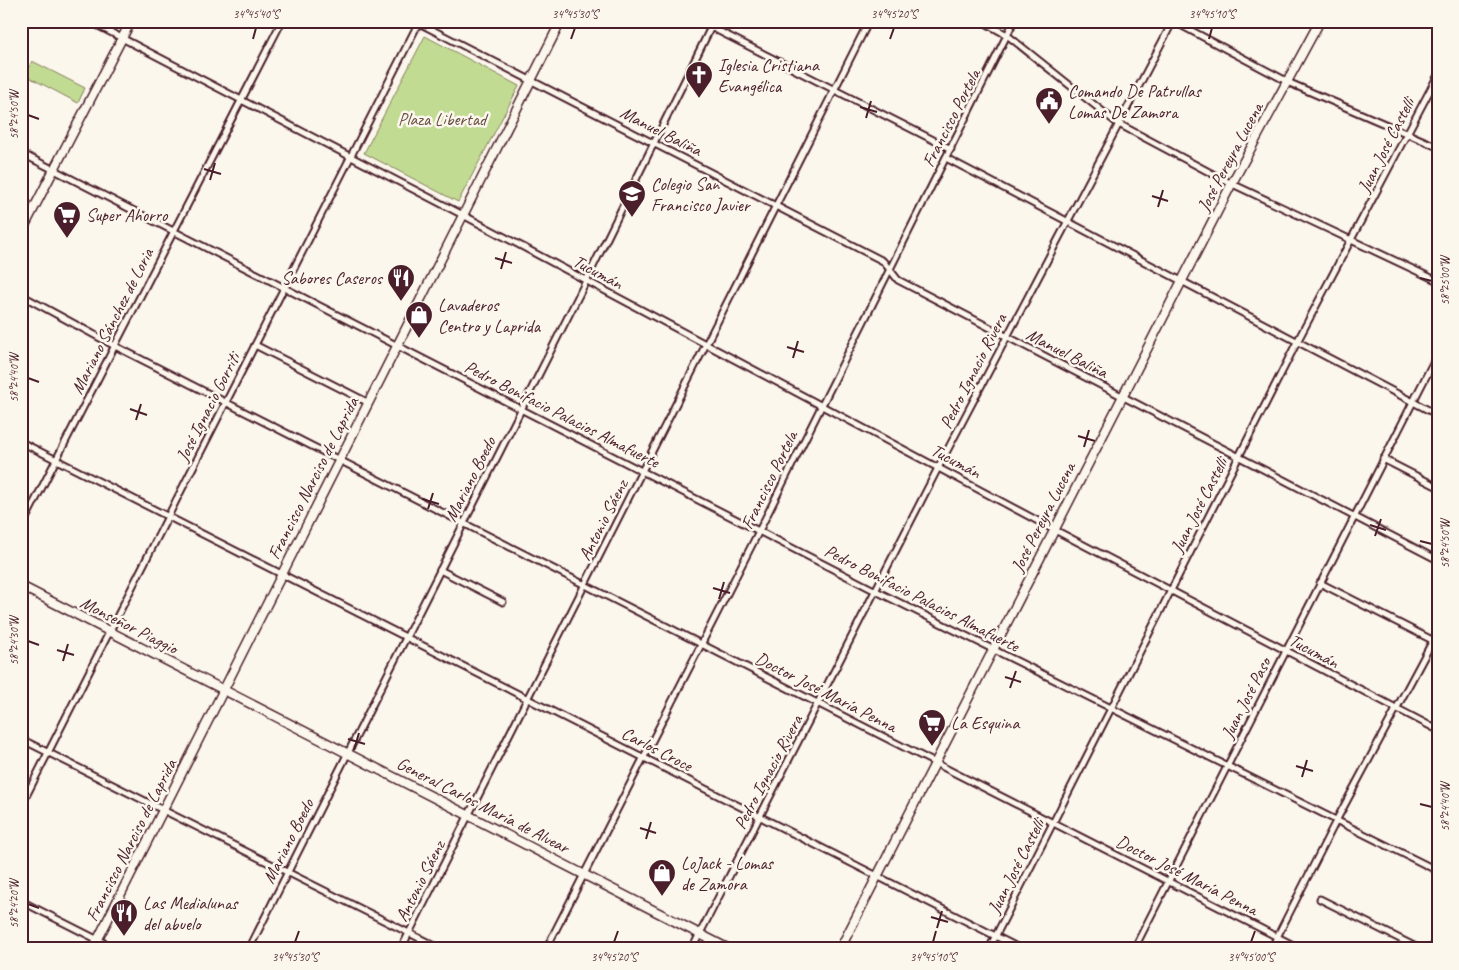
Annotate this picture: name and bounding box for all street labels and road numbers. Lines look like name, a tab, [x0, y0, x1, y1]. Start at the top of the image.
street label: Francisco Portela	[917, 64, 986, 170]
street label: Juan José Castelli	[1352, 92, 1420, 197]
street label: José Pereyra Lucena	[1192, 97, 1269, 216]
street label: Manuel Baliña	[617, 101, 706, 161]
street label: Mariano Sánchez de Loria	[66, 243, 159, 397]
street label: Tucumán	[569, 250, 627, 295]
street label: Pedro Ignacio Rivera	[935, 308, 1012, 432]
street label: Manuel Baliña	[1023, 323, 1112, 383]
street label: José Ignacio Gorriti	[171, 347, 246, 466]
street label: Pedro Bonifacio Palacios Almafuerte	[461, 355, 664, 473]
street label: Francisco Narciso de Laprida	[263, 392, 364, 563]
street label: Francisco Portela	[736, 426, 803, 533]
street label: Mariano Boedo	[439, 432, 501, 525]
street label: Tucumán	[927, 439, 985, 484]
street label: Juan José Castelli	[1165, 452, 1233, 557]
street label: José Pereyra Lucena	[1006, 457, 1081, 576]
street label: Antonio Sáenz	[573, 474, 634, 564]
street label: Pedro Bonifacio Palacios Almafuerte	[821, 539, 1024, 657]
street label: Monseñor Piaggio	[77, 591, 183, 660]
street label: Tucumán	[1285, 629, 1343, 674]
street label: Doctor José María Penna	[752, 647, 902, 738]
street label: Juan José Paso	[1216, 652, 1276, 743]
street label: Pedro Ignacio Rivera	[729, 710, 808, 833]
street label: Carlos Croce	[618, 722, 697, 777]
street label: General Carlos María de Alvear	[393, 752, 575, 859]
street label: Francisco Narciso de Laprida	[81, 754, 182, 925]
street label: Mariano Boedo	[257, 794, 319, 887]
street label: Juan José Castelli	[982, 813, 1050, 918]
street label: Doctor José María Penna	[1113, 830, 1263, 921]
street label: Antonio Sáenz	[390, 835, 451, 925]

